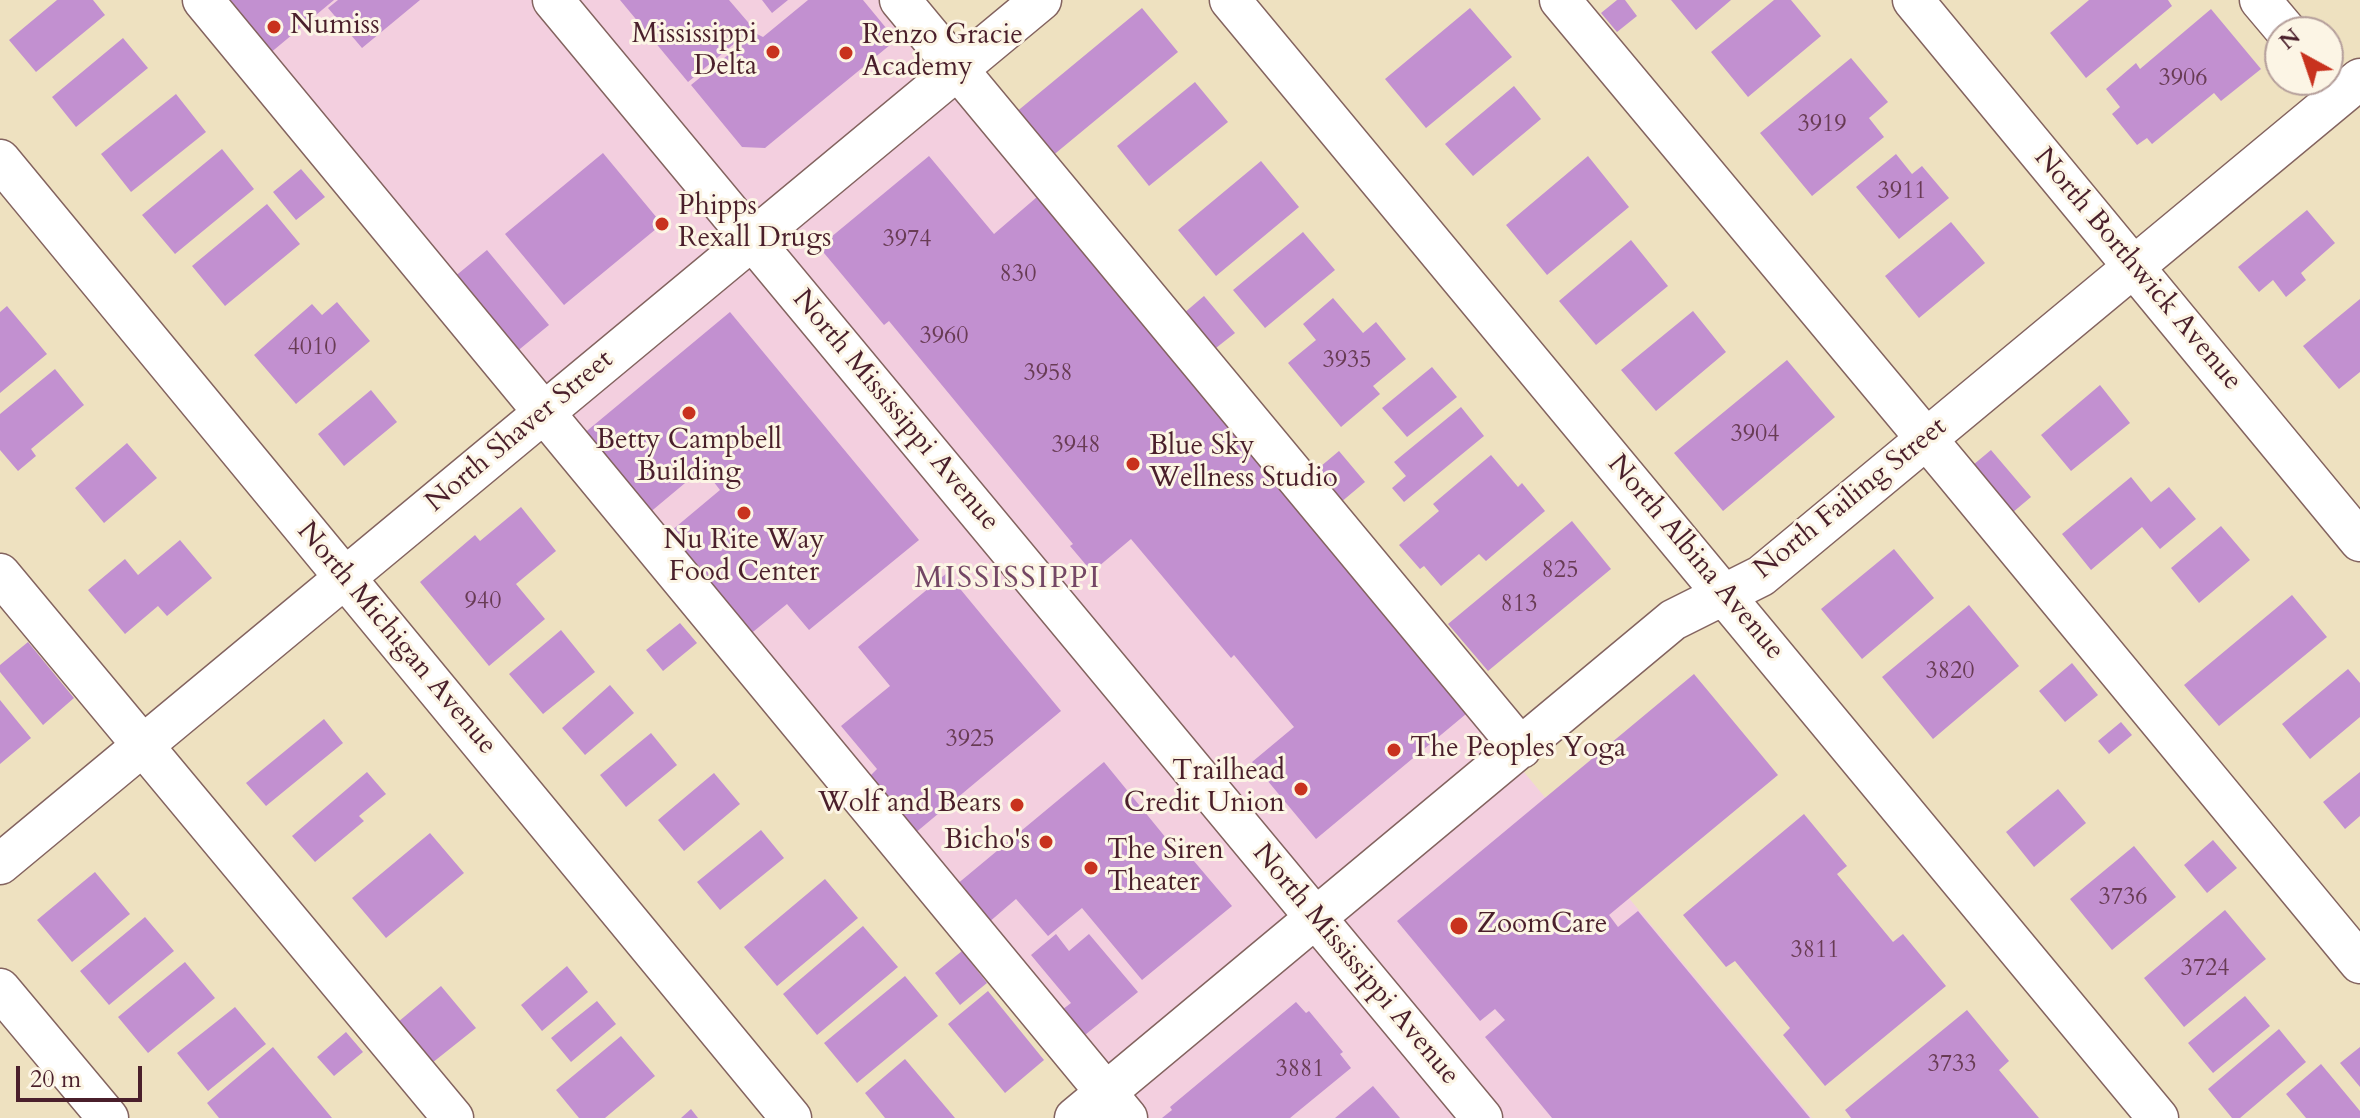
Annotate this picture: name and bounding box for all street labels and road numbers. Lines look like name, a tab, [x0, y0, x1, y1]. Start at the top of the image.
street label: North Borthwick Avenue	[2026, 142, 2248, 398]
street label: North Mississippi Avenue	[784, 284, 1006, 538]
street label: North Shaver Street	[419, 344, 621, 520]
street label: North Failing Street	[1748, 411, 1954, 587]
street label: North Albina Avenue	[1599, 449, 1791, 667]
street label: North Michigan Avenue	[289, 516, 503, 762]
street label: North Mississippi Avenue	[1244, 838, 1466, 1092]

